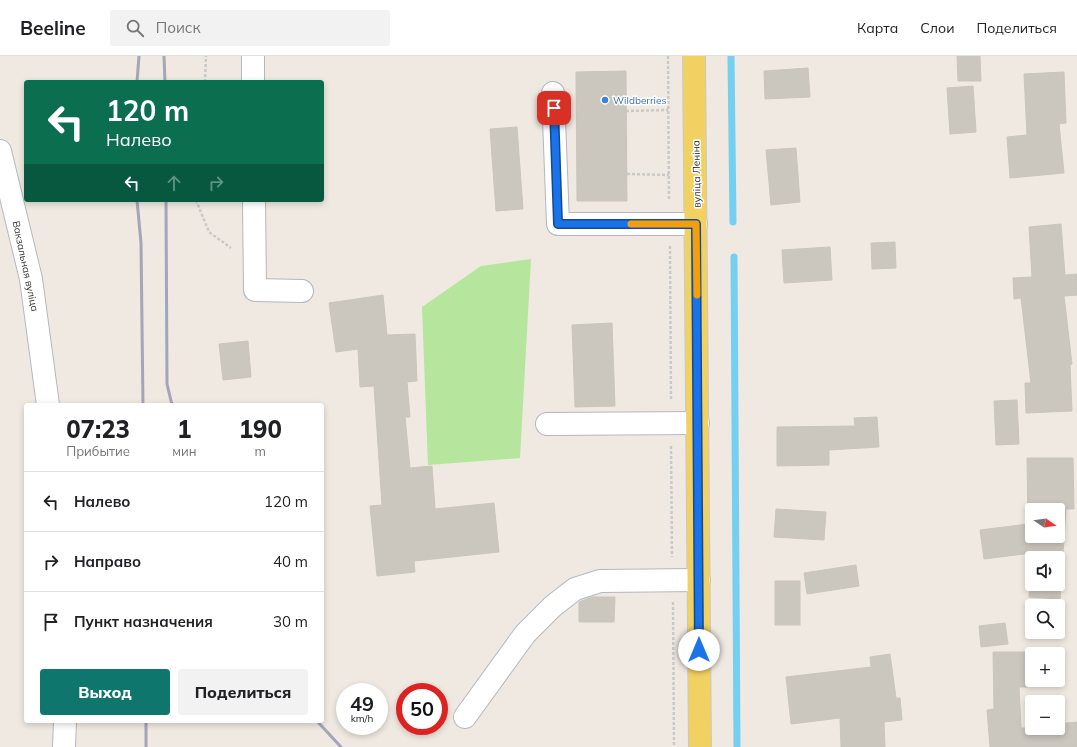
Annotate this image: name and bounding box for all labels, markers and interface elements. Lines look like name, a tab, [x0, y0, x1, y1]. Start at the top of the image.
search box	[110, 10, 390, 46]
text: Beeline	[20, 16, 86, 40]
icon: search	[124, 17, 146, 39]
text: Поиск	[156, 18, 201, 37]
text: Карта	[857, 19, 898, 37]
text: Слои	[920, 19, 955, 37]
text: Поделиться	[977, 19, 1057, 37]
pin	[537, 91, 571, 125]
text: 120 m	[106, 93, 189, 128]
place label: Wildberries	[613, 94, 666, 107]
marker: Wildberries	[600, 95, 610, 105]
icon: left	[40, 96, 92, 148]
icon: arrive	[543, 97, 565, 119]
text: Налево	[106, 128, 172, 151]
street label: вуліца Леніна	[689, 140, 704, 208]
icon: left	[121, 172, 143, 194]
icon: ahead	[163, 172, 185, 194]
icon: right	[205, 172, 227, 194]
street label: Вакзальная вуліца	[10, 220, 41, 313]
text: 07:23	[66, 414, 130, 444]
text: 1	[177, 414, 192, 444]
text: 190	[239, 414, 282, 444]
text: Прибытие	[66, 443, 130, 459]
text: мин	[172, 443, 196, 459]
text: m	[255, 443, 266, 459]
icon: left	[40, 491, 62, 513]
text: Налево	[74, 492, 130, 511]
text: 120 m	[264, 492, 308, 511]
north arrow	[1025, 503, 1065, 543]
map controls	[1025, 503, 1065, 735]
icon: right	[40, 551, 62, 573]
button: sound	[1025, 551, 1065, 591]
text: Направо	[74, 552, 141, 571]
text: 40 m	[273, 552, 308, 571]
button: search	[1025, 599, 1065, 639]
icon: arrive	[40, 611, 62, 633]
text: Пункт назначения	[74, 612, 213, 631]
text: 30 m	[273, 612, 308, 631]
position arrow	[678, 629, 720, 671]
button: +	[1025, 647, 1065, 687]
button: Выход	[40, 669, 170, 715]
button: Поделиться	[178, 669, 308, 715]
speed limit sign: 50	[396, 683, 448, 735]
text: 49	[350, 691, 374, 716]
button: −	[1025, 695, 1065, 735]
text: km/h	[351, 712, 373, 725]

